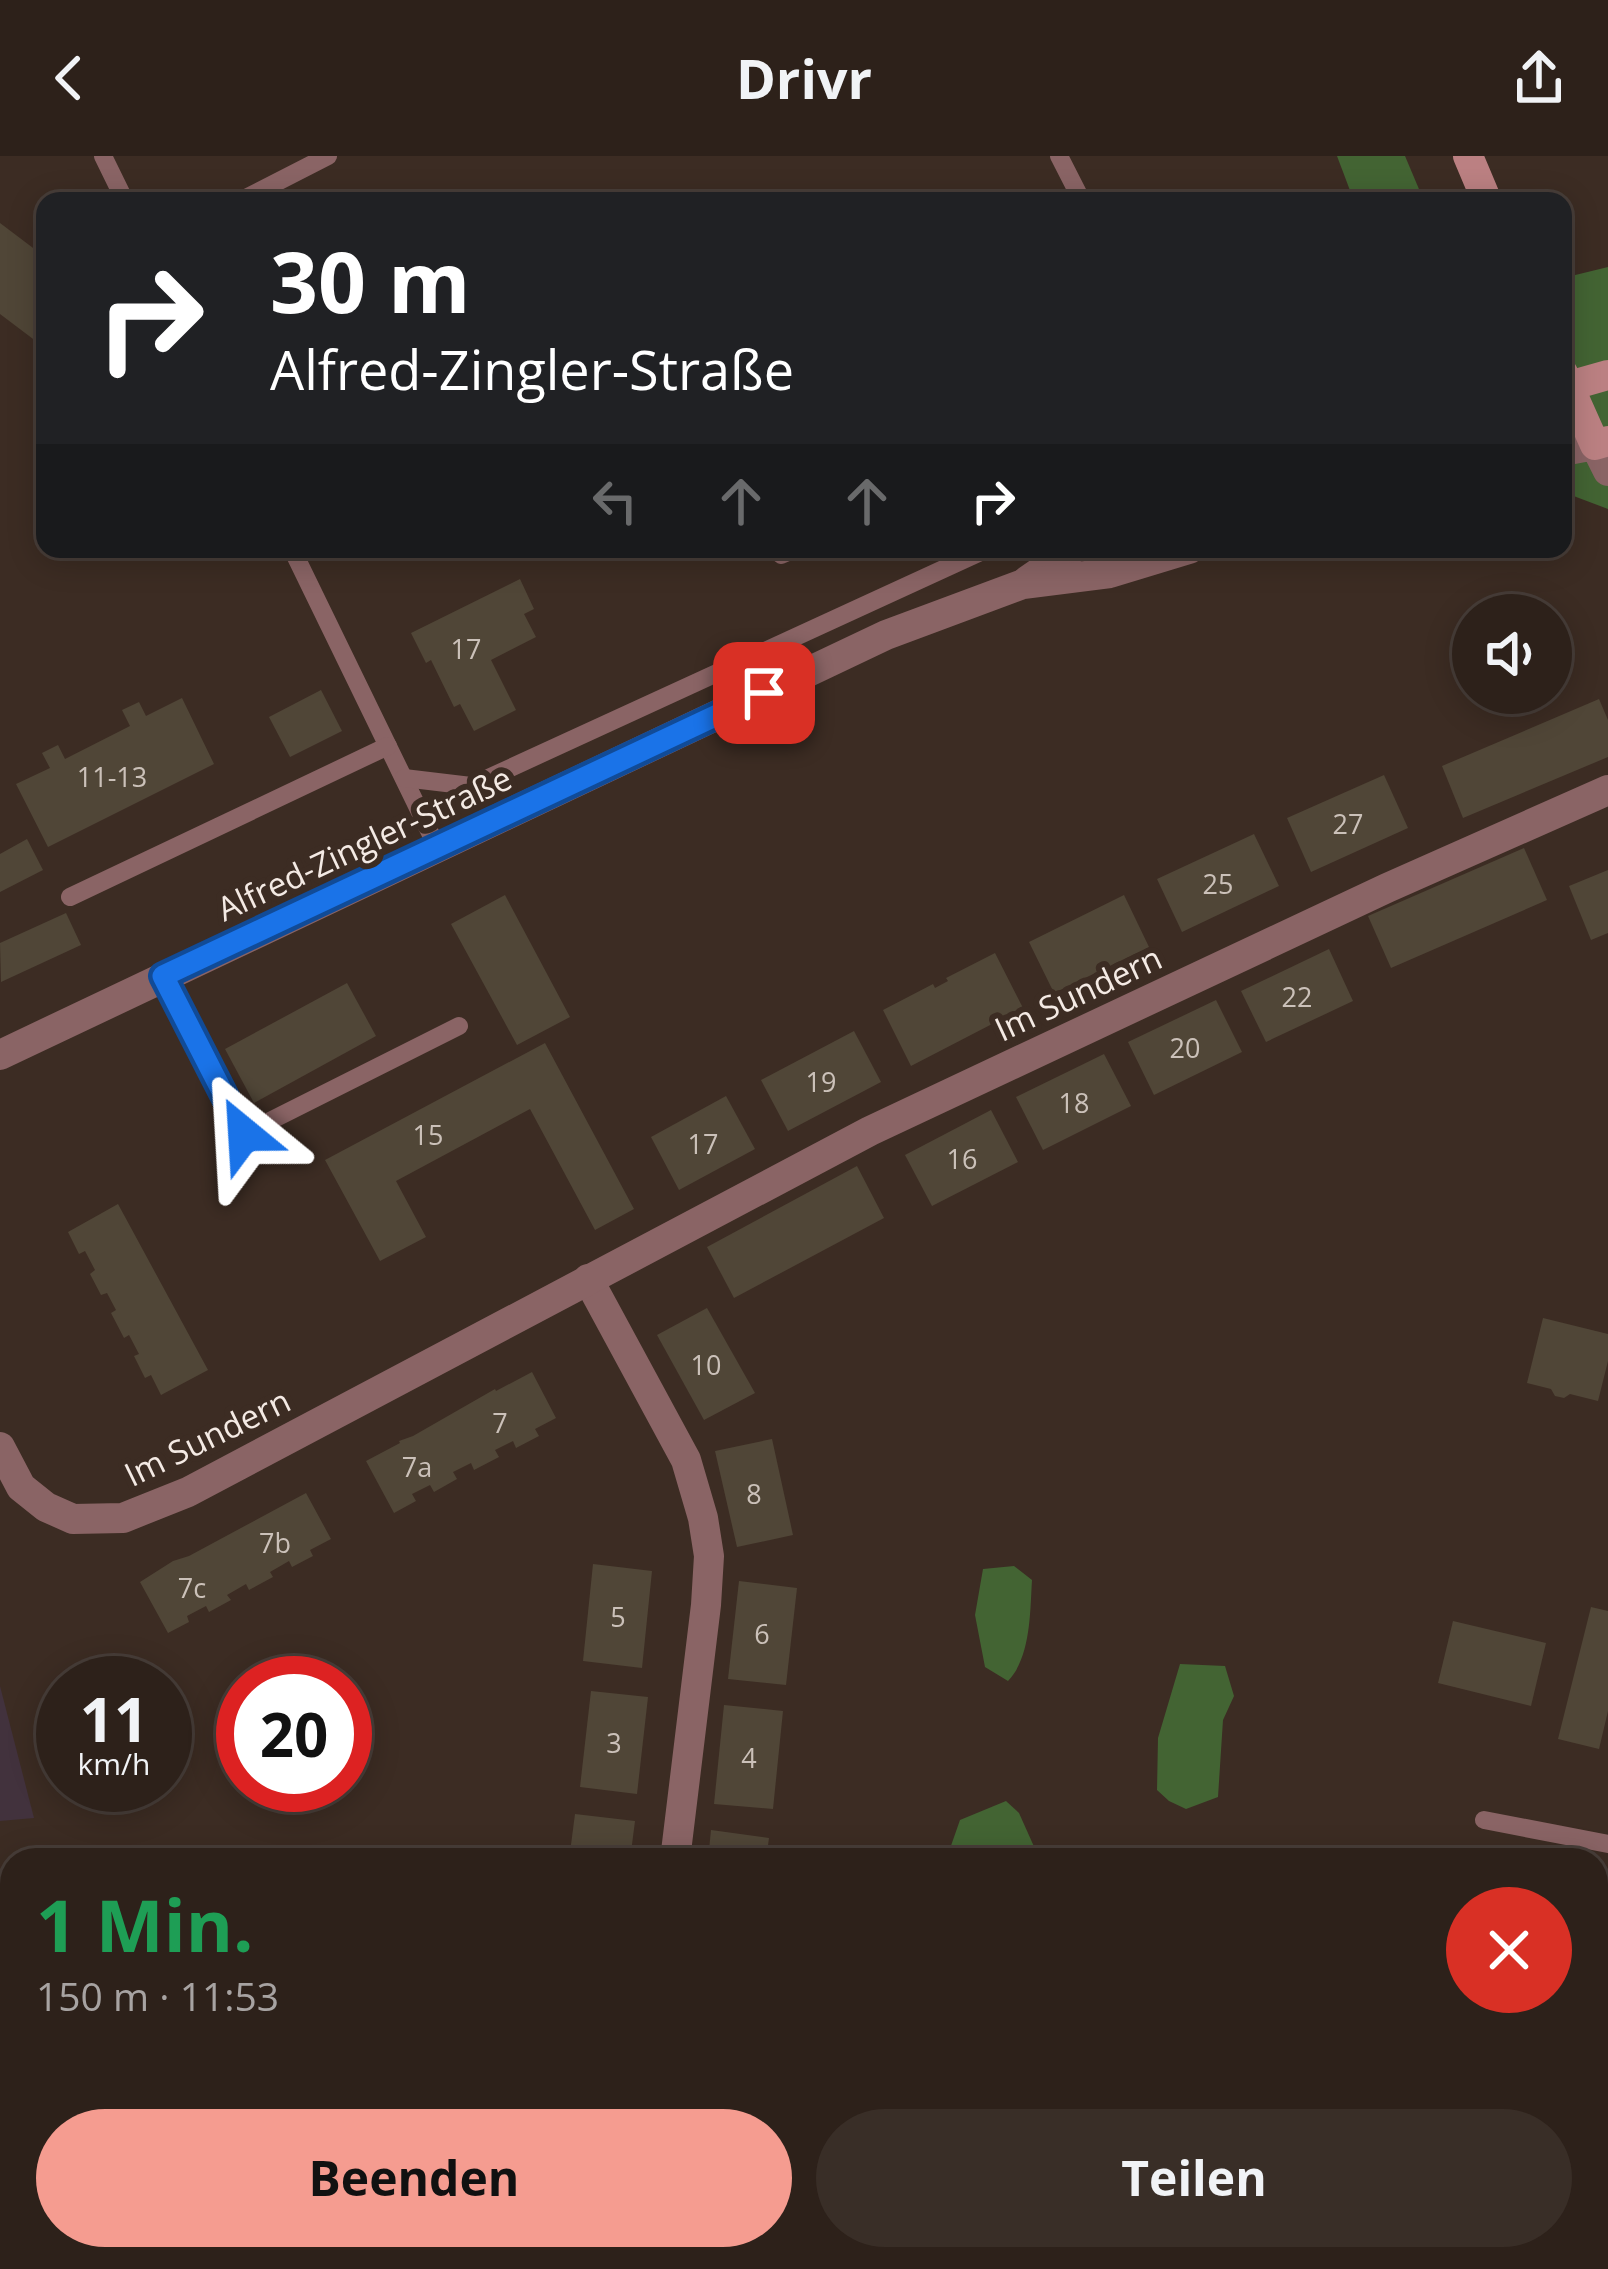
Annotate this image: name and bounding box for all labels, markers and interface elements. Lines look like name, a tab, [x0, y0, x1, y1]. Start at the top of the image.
text: Drivr	[736, 41, 872, 115]
icon: back	[36, 45, 102, 111]
icon: share	[1506, 45, 1572, 111]
text: 30 m	[270, 223, 470, 338]
icon: right	[72, 240, 228, 396]
text: Alfred-Zingler-Straße	[270, 332, 794, 406]
icon: left	[582, 468, 648, 534]
icon: ahead	[708, 468, 774, 534]
icon: ahead	[834, 468, 900, 534]
icon: right	[960, 468, 1026, 534]
map controls	[1452, 594, 1572, 714]
button: sound	[1452, 594, 1572, 714]
house number: 17	[451, 630, 481, 667]
pin	[713, 642, 815, 744]
icon: arrive	[731, 660, 797, 726]
street label: Alfred-Zingler-Straße	[209, 755, 519, 931]
house number: 11-13	[77, 758, 147, 795]
house number: 27	[1333, 805, 1363, 842]
house number: 25	[1203, 865, 1233, 902]
street label: Im Sundern	[987, 935, 1169, 1051]
house number: 22	[1282, 978, 1312, 1015]
house number: 20	[1170, 1029, 1200, 1066]
house number: 19	[806, 1063, 836, 1100]
position arrow	[181, 1071, 307, 1197]
house number: 18	[1059, 1084, 1089, 1121]
house number: 15	[413, 1116, 443, 1153]
house number: 17	[688, 1125, 718, 1162]
house number: 16	[947, 1140, 977, 1177]
house number: 10	[691, 1346, 721, 1383]
street label: Im Sundern	[117, 1377, 297, 1497]
house number: 7	[492, 1404, 508, 1441]
house number: 7a	[402, 1448, 432, 1485]
house number: 8	[746, 1475, 762, 1512]
house number: 7b	[259, 1524, 291, 1561]
house number: 7c	[178, 1569, 206, 1606]
house number: 5	[610, 1598, 626, 1635]
house number: 6	[754, 1615, 770, 1652]
speed limit sign: 20	[216, 1656, 372, 1812]
text: 11	[80, 1678, 148, 1760]
house number: 3	[606, 1724, 622, 1761]
house number: 4	[741, 1739, 757, 1776]
text: km/h	[78, 1743, 150, 1784]
text: 1 Min.	[36, 1875, 254, 1973]
button: close	[1446, 1887, 1572, 2013]
text: 150 m · 11:53	[36, 1969, 279, 2022]
button: Beenden	[36, 2109, 792, 2247]
button: Teilen	[816, 2109, 1572, 2247]

